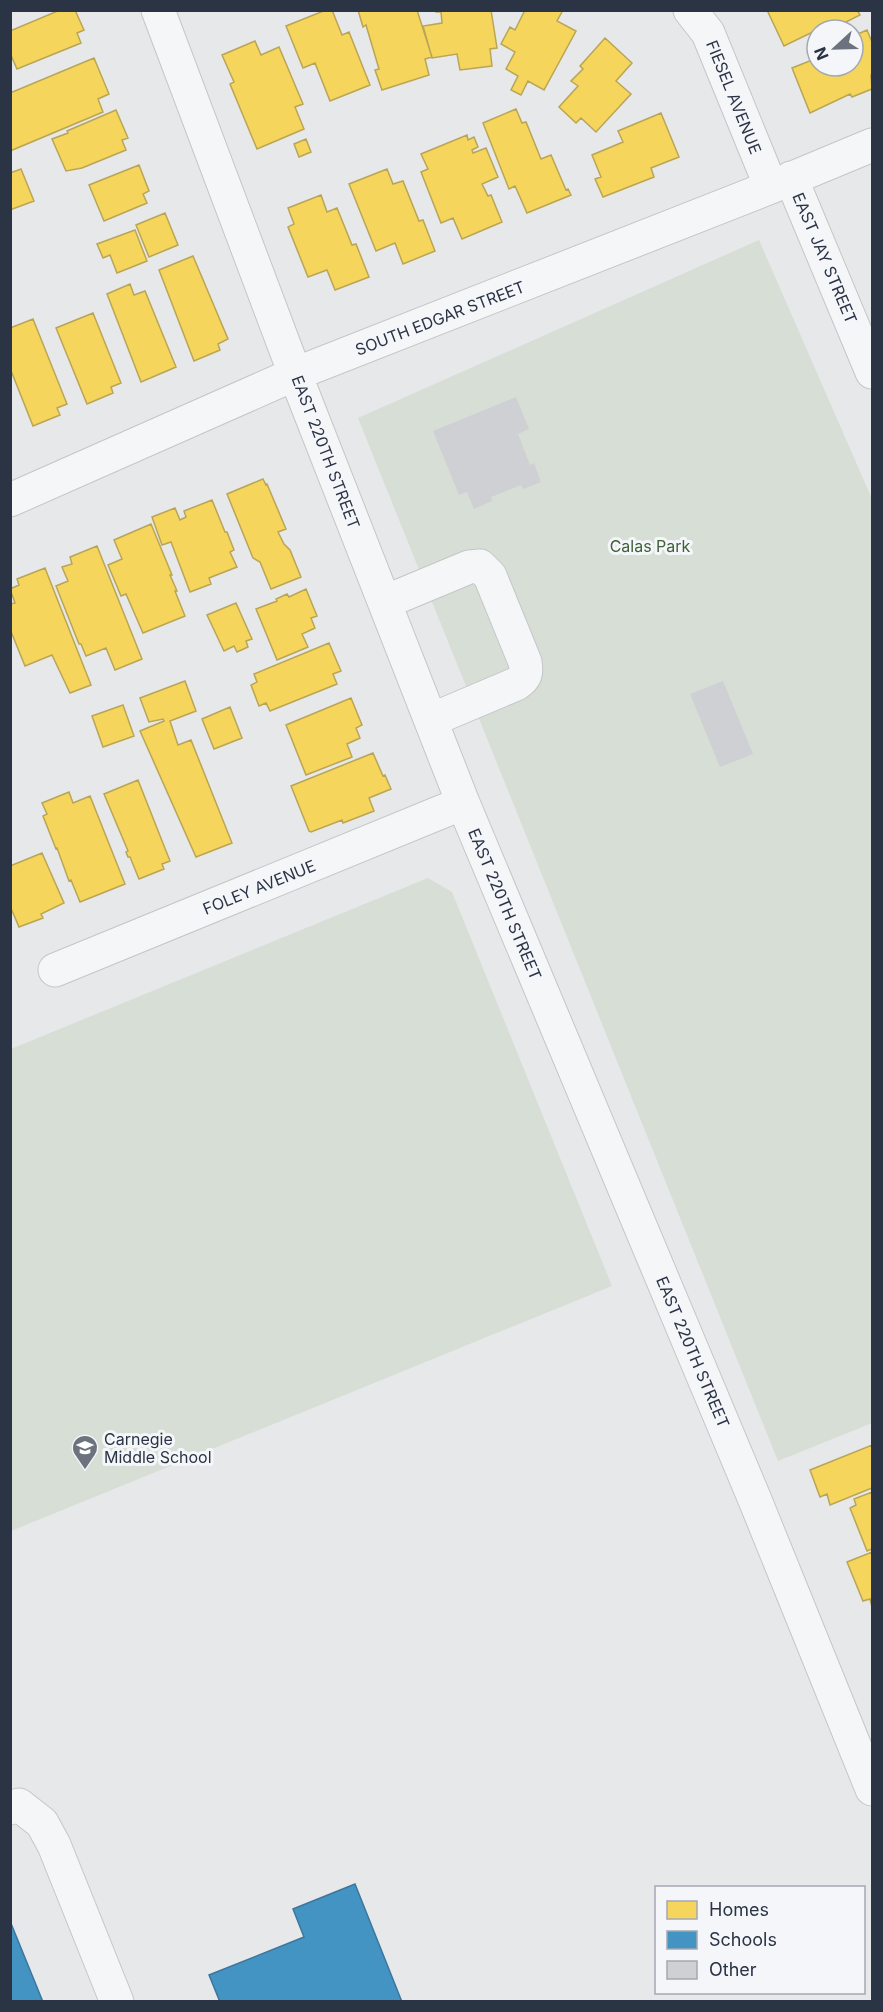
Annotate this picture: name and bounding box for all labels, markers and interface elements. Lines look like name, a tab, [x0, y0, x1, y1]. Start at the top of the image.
north arrow	[805, 18, 865, 78]
street label: FIESEL AVENUE	[702, 37, 766, 157]
text: N	[810, 44, 833, 63]
street label: EAST JAY STREET	[788, 190, 862, 326]
street label: SOUTH EDGAR STREET	[352, 276, 528, 360]
street label: EAST 220TH STREET	[288, 373, 364, 531]
park label: Calas Park	[610, 536, 691, 556]
street label: EAST 220TH STREET	[464, 825, 546, 983]
street label: FOLEY AVENUE	[200, 855, 318, 919]
street label: EAST 220TH STREET	[652, 1273, 734, 1431]
place label: Carnegie Middle School	[104, 1429, 212, 1467]
school or university icon: Carnegie Middle School	[70, 1433, 100, 1471]
legend	[655, 1886, 865, 1994]
text: Homes	[709, 1899, 769, 1920]
text: Schools	[709, 1929, 777, 1950]
text: Other	[709, 1959, 757, 1980]

